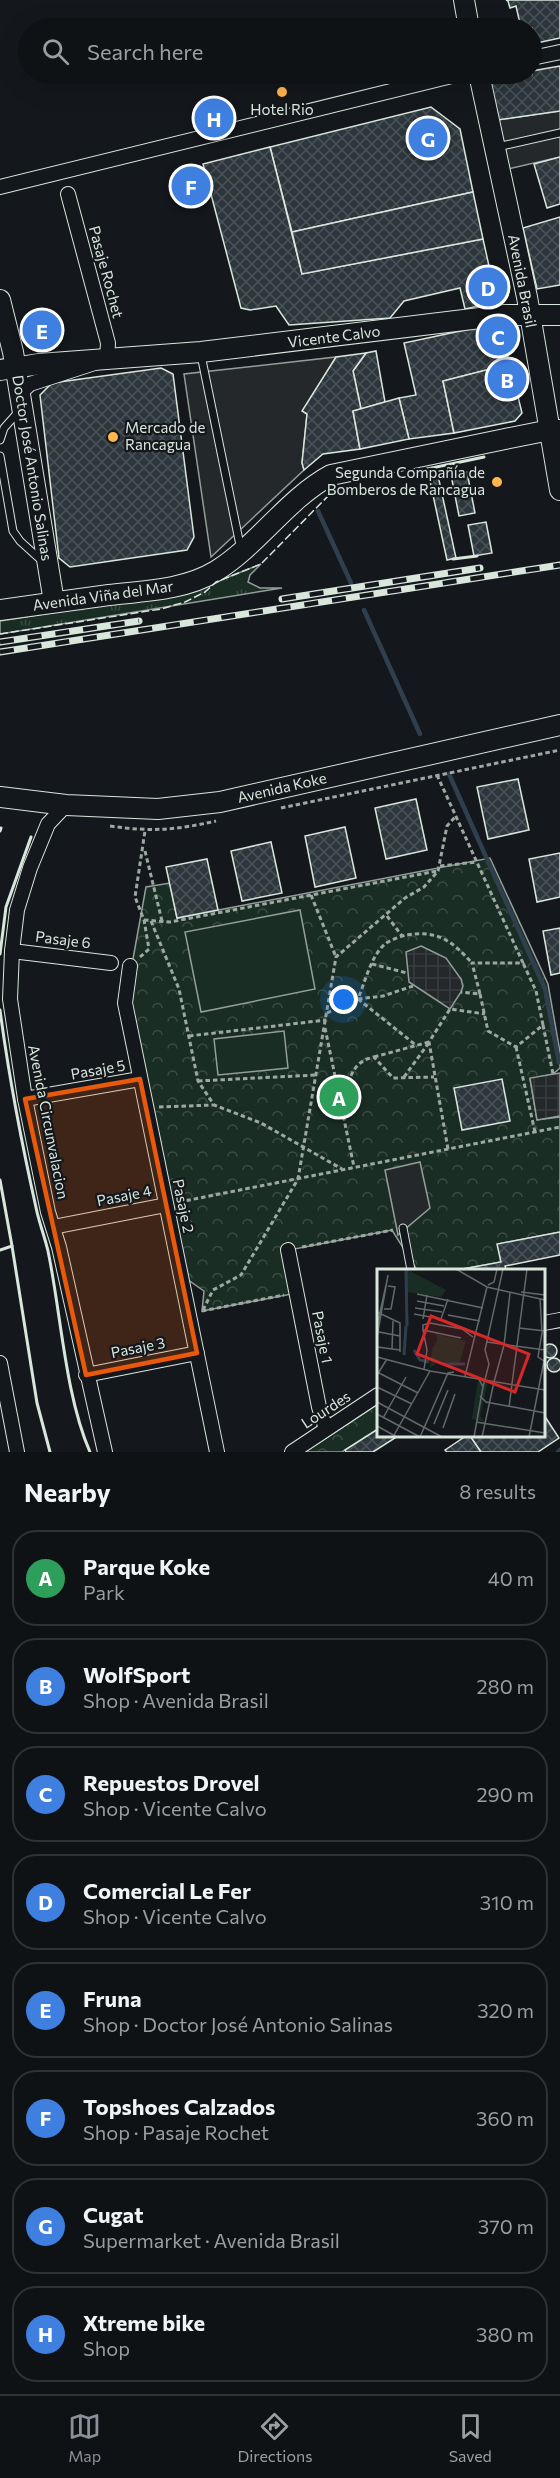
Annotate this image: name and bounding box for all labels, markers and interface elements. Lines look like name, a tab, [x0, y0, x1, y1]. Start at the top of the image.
search box	[18, 18, 542, 84]
icon: search	[39, 35, 72, 68]
text: Search here	[87, 38, 203, 65]
marker: Hotel Rio	[275, 85, 289, 99]
pin: H	[194, 96, 234, 140]
place label: Hotel Rio	[250, 100, 314, 118]
pin: G	[408, 116, 448, 160]
pin: F	[172, 164, 210, 208]
street label: Pasaje Rochet	[86, 224, 128, 320]
street label: Avenida Brasil	[505, 233, 541, 329]
pin: D	[468, 264, 508, 310]
pin: E	[22, 308, 62, 352]
pin: C	[478, 314, 518, 358]
street label: Vicente Calvo	[287, 321, 381, 351]
pin: B	[488, 356, 526, 401]
street label: Doctor José Antonio Salinas	[9, 374, 57, 562]
place label: Mercado de Rancagua	[125, 418, 205, 453]
marker: Mercado de Rancagua	[106, 430, 120, 444]
place label: Segunda Compañía de Bomberos de Rancagua	[327, 463, 485, 498]
marker: Segunda Compañía de Bomberos de Rancagua	[490, 475, 504, 489]
street label: Avenida Viña del Mar	[31, 576, 174, 614]
street label: Avenida Koke	[235, 768, 328, 806]
street label: Pasaje 6	[34, 927, 92, 951]
your location	[329, 985, 358, 1014]
street label: Avenida Circunvalacion	[25, 1043, 73, 1201]
street label: Pasaje 5	[69, 1055, 127, 1083]
pin: A	[320, 1074, 358, 1120]
street label: Pasaje 2	[169, 1177, 198, 1234]
street label: Pasaje 4	[95, 1181, 153, 1209]
inset map	[377, 1269, 545, 1437]
street label: Pasaje 1	[309, 1309, 337, 1365]
street label: Pasaje 3	[109, 1333, 167, 1361]
street label: Lourdes	[297, 1387, 354, 1432]
text: Nearby	[24, 1476, 111, 1507]
text: 8 results	[459, 1479, 536, 1503]
text: Parque Koke	[83, 1553, 210, 1580]
text: A	[38, 1566, 53, 1590]
text: 40 m	[488, 1566, 534, 1590]
text: Park	[83, 1580, 125, 1604]
text: WolfSport	[83, 1661, 190, 1688]
text: B	[39, 1674, 52, 1698]
text: 280 m	[476, 1674, 534, 1698]
text: Shop · Avenida Brasil	[83, 1688, 269, 1712]
text: Repuestos Drovel	[83, 1769, 260, 1796]
text: C	[39, 1782, 52, 1806]
text: 290 m	[476, 1782, 534, 1806]
text: Shop · Vicente Calvo	[83, 1796, 267, 1820]
text: Comercial Le Fer	[83, 1877, 251, 1904]
text: D	[38, 1890, 53, 1914]
text: 310 m	[480, 1890, 534, 1914]
text: Shop · Vicente Calvo	[83, 1904, 267, 1928]
text: Fruna	[83, 1985, 141, 2012]
text: E	[40, 1998, 51, 2022]
text: 320 m	[477, 1998, 534, 2022]
text: Shop · Doctor José Antonio Salinas	[83, 2012, 393, 2036]
text: Topshoes Calzados	[83, 2093, 275, 2120]
text: F	[40, 2106, 51, 2130]
text: 360 m	[476, 2106, 534, 2130]
text: Shop · Pasaje Rochet	[83, 2120, 269, 2144]
text: Cugat	[83, 2201, 143, 2228]
text: G	[38, 2214, 53, 2238]
text: 370 m	[478, 2214, 534, 2238]
text: Supermarket · Avenida Brasil	[83, 2228, 340, 2252]
text: Xtreme bike	[83, 2309, 205, 2336]
text: H	[38, 2322, 53, 2346]
text: 380 m	[476, 2322, 534, 2346]
text: Shop	[83, 2336, 130, 2360]
tab: Map	[68, 2410, 101, 2465]
tab: Directions	[237, 2410, 312, 2465]
tab: Saved	[449, 2410, 492, 2465]

